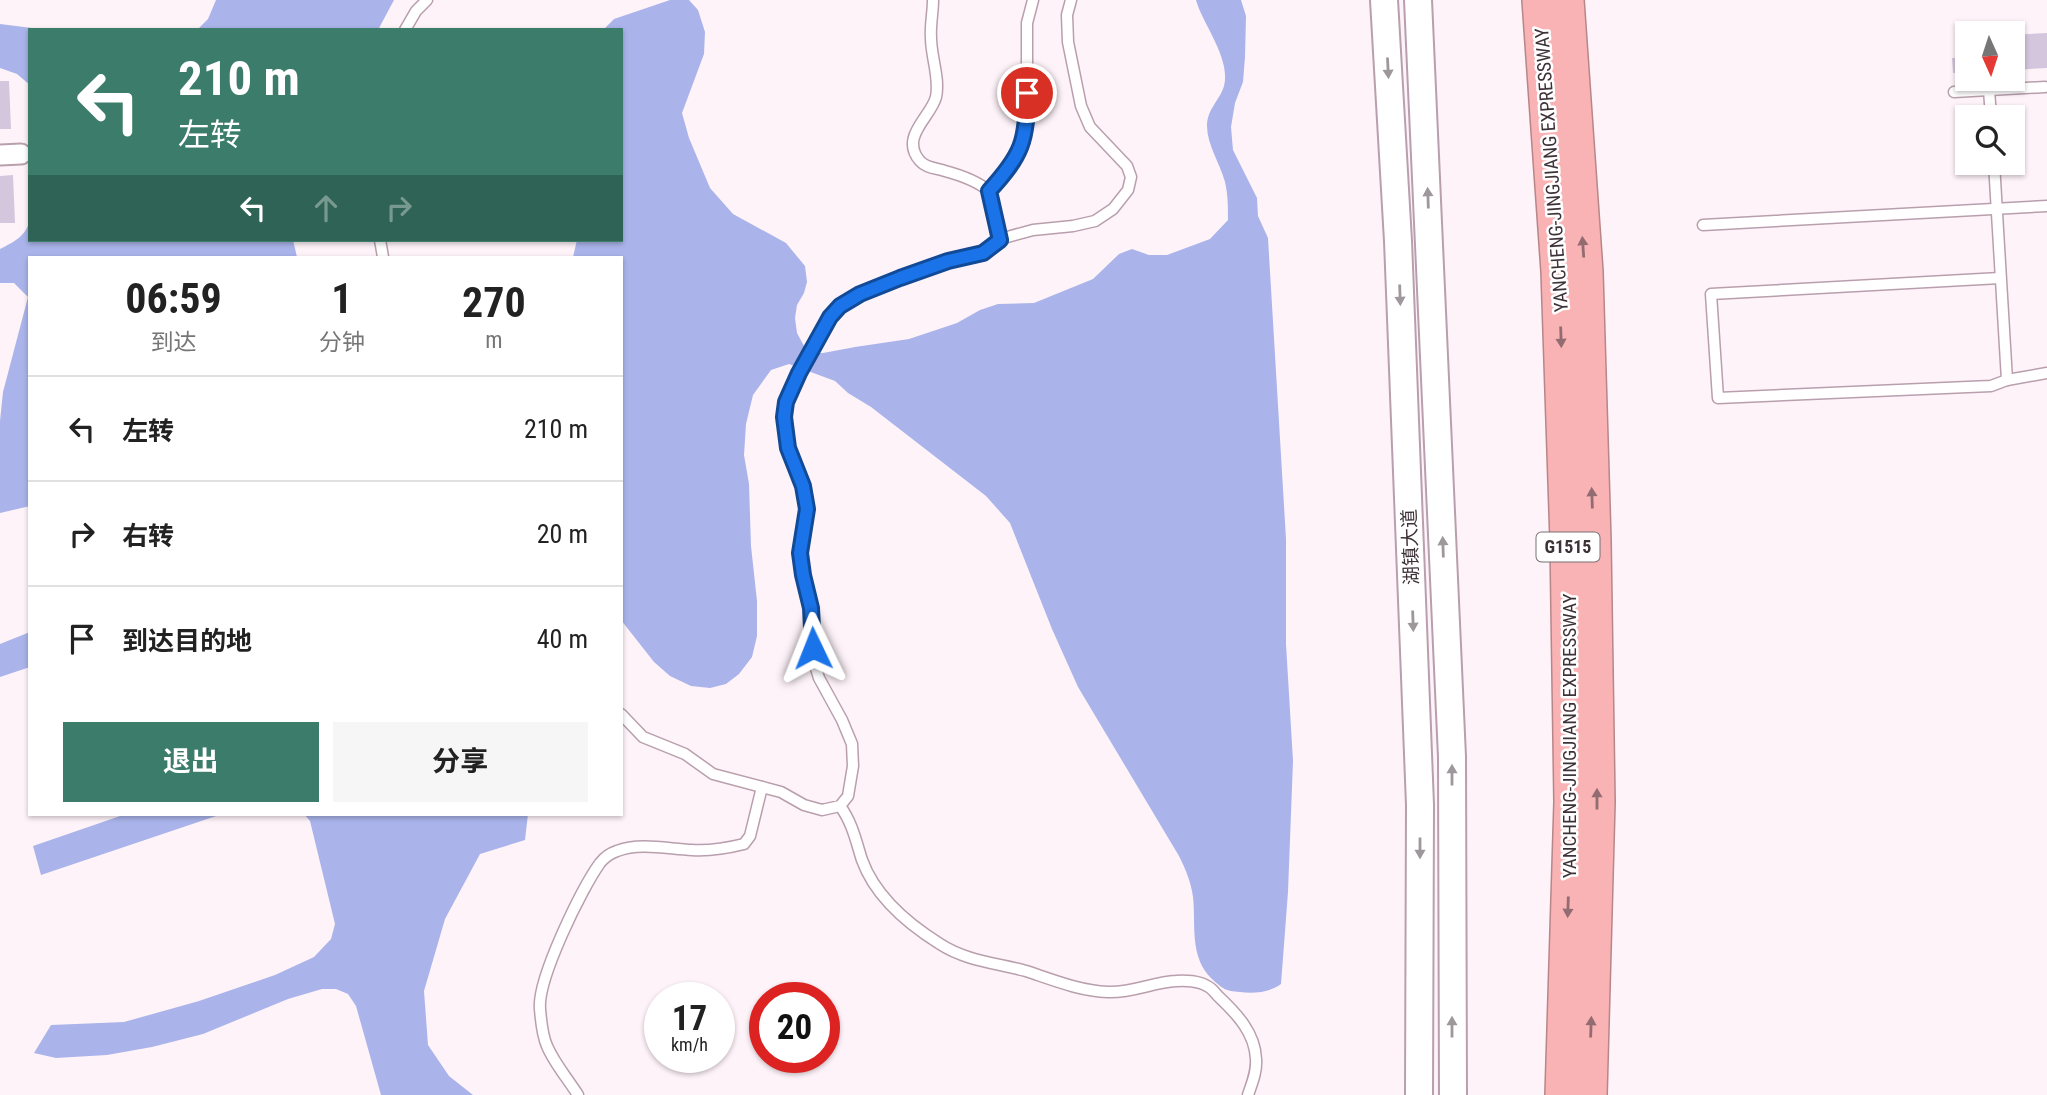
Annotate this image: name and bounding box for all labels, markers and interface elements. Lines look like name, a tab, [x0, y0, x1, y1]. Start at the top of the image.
north arrow	[1955, 21, 2025, 91]
map controls	[1955, 21, 2025, 175]
street label: YANCHENG-JINGJIANG EXPRESSWAY	[1530, 27, 1573, 313]
text: 210 m	[178, 50, 300, 107]
icon: left	[63, 56, 154, 147]
one-way arrow	[1383, 57, 1394, 79]
pin	[997, 63, 1057, 123]
icon: arrive	[1008, 74, 1046, 112]
button: search	[1955, 105, 2025, 175]
text: 左转	[178, 116, 242, 154]
one-way arrow	[1423, 187, 1434, 209]
icon: left	[234, 189, 272, 227]
icon: ahead	[307, 189, 345, 227]
icon: right	[380, 189, 418, 227]
one-way arrow	[1578, 235, 1589, 257]
text: 06:59	[125, 274, 222, 323]
text: 1	[331, 274, 352, 323]
text: 270	[462, 278, 526, 327]
one-way arrow	[1394, 285, 1405, 307]
one-way arrow	[1556, 326, 1567, 348]
text: m	[485, 327, 503, 354]
text: 到达	[150, 329, 196, 356]
text: 分钟	[319, 329, 365, 356]
icon: left	[63, 410, 101, 448]
text: 210 m	[524, 414, 588, 444]
text: 左转	[122, 416, 174, 446]
one-way arrow	[1586, 487, 1598, 509]
street label: 湖镇大道	[1398, 509, 1423, 585]
icon: right	[63, 515, 101, 553]
text: 20 m	[537, 519, 588, 549]
text: 右转	[122, 521, 174, 551]
road number: G1515	[1536, 532, 1600, 562]
one-way arrow	[1438, 536, 1449, 558]
street label: YANCHENG-JINGJIANG EXPRESSWAY	[1558, 594, 1581, 878]
one-way arrow	[1407, 610, 1418, 632]
position arrow	[776, 611, 850, 685]
icon: arrive	[63, 620, 101, 658]
text: 40 m	[537, 624, 588, 654]
text: 到达目的地	[122, 626, 252, 656]
button: 退出	[63, 722, 319, 802]
button: 分享	[333, 722, 588, 802]
one-way arrow	[1446, 764, 1458, 786]
one-way arrow	[1591, 788, 1603, 810]
one-way arrow	[1414, 837, 1426, 859]
one-way arrow	[1563, 897, 1574, 919]
speed limit sign: 20	[749, 982, 840, 1073]
text: 17	[672, 998, 707, 1039]
one-way arrow	[1446, 1016, 1458, 1038]
one-way arrow	[1585, 1016, 1597, 1038]
text: km/h	[671, 1034, 708, 1055]

